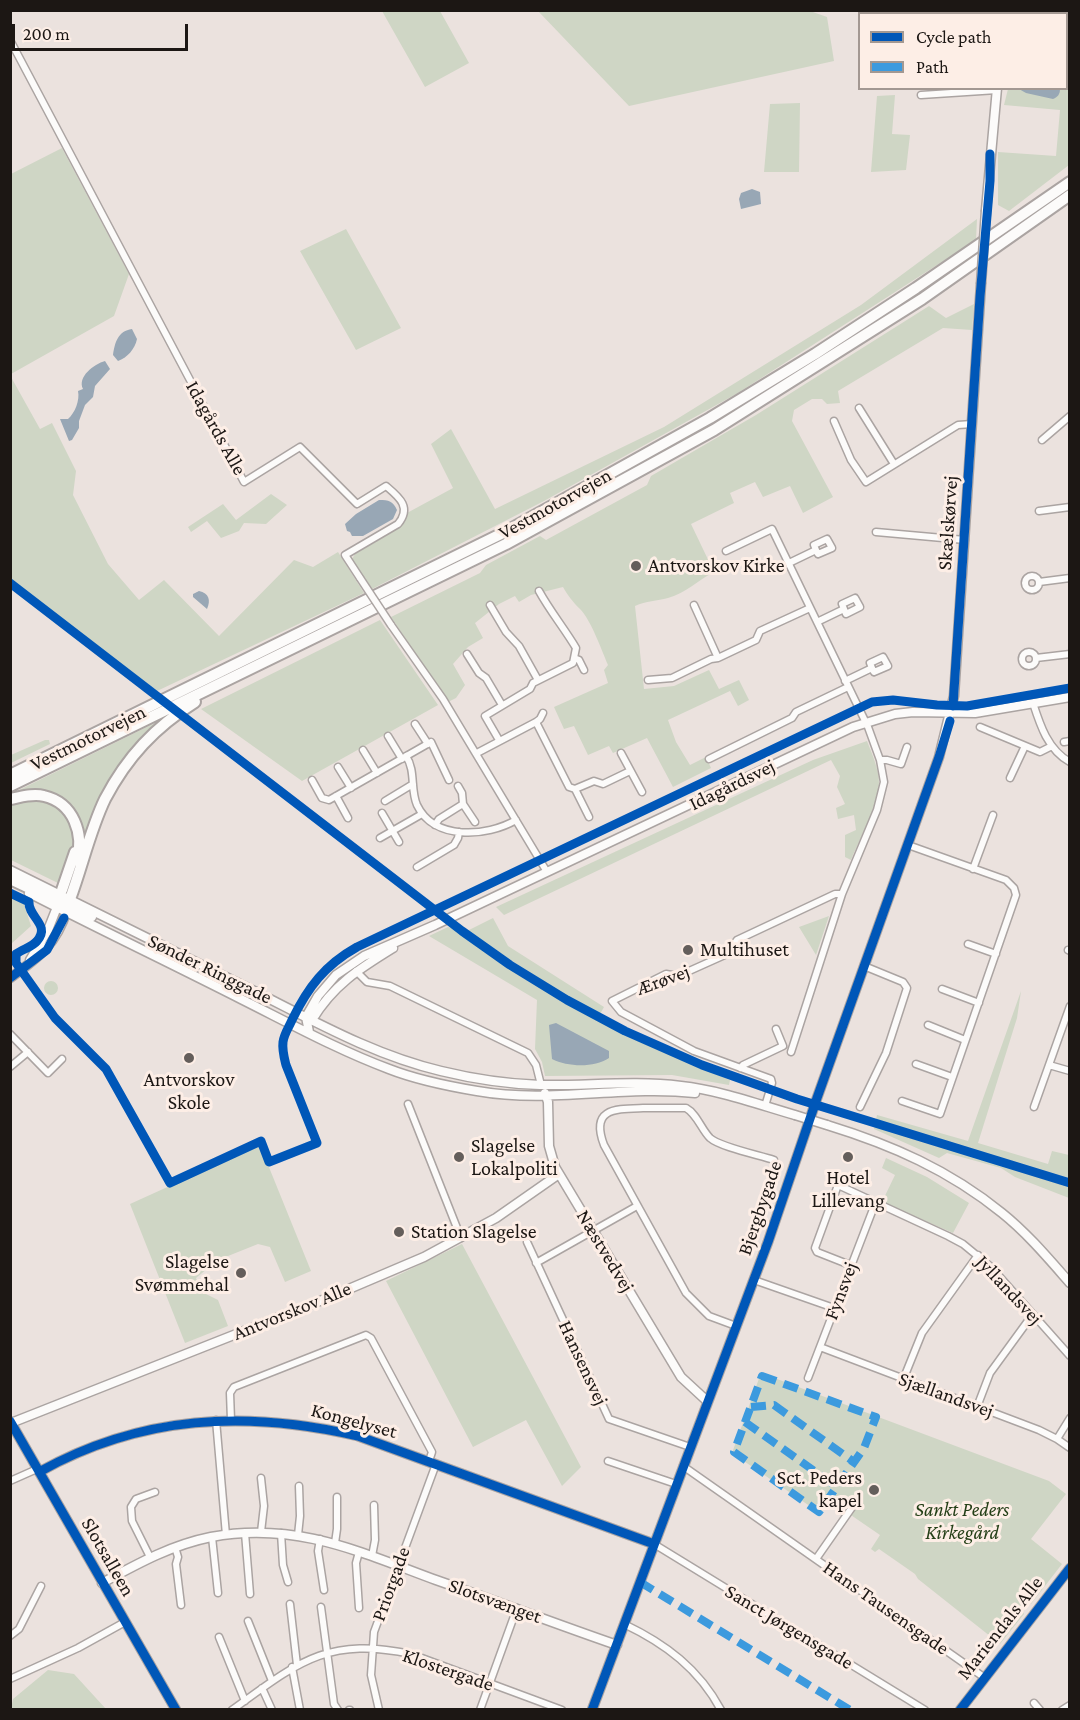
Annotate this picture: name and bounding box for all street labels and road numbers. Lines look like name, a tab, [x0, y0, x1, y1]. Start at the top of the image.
street label: Idagårds Alle	[180, 377, 252, 479]
street label: Vestmotorvejen	[494, 463, 616, 545]
street label: Skælskørvej	[933, 475, 963, 571]
street label: Vestmotorvejen	[26, 700, 150, 776]
street label: Idagårdsvej	[685, 754, 779, 816]
street label: Sønder Ringgade	[144, 929, 276, 1009]
street label: Ærøvej	[633, 959, 693, 1001]
street label: Bjergbygade	[733, 1158, 787, 1258]
street label: Næstvedvej	[571, 1205, 639, 1297]
street label: Jyllandsvej	[971, 1250, 1047, 1330]
street label: Fynsvej	[819, 1259, 863, 1323]
street label: Antvorskov Alle	[229, 1276, 355, 1346]
street label: Hansensvej	[553, 1317, 613, 1409]
street label: Sjællandsvej	[895, 1367, 997, 1423]
street label: Kongelyset	[308, 1398, 400, 1444]
street label: Slotsalleen	[76, 1513, 140, 1601]
street label: Priorgade	[367, 1544, 415, 1624]
street label: Hans Tausensgade	[818, 1556, 954, 1660]
street label: Mariendals Alle	[952, 1571, 1048, 1685]
street label: Slotsvænget	[445, 1573, 545, 1629]
street label: Sanct Jørgensgade	[720, 1579, 858, 1675]
street label: Klostergade	[399, 1643, 497, 1697]

